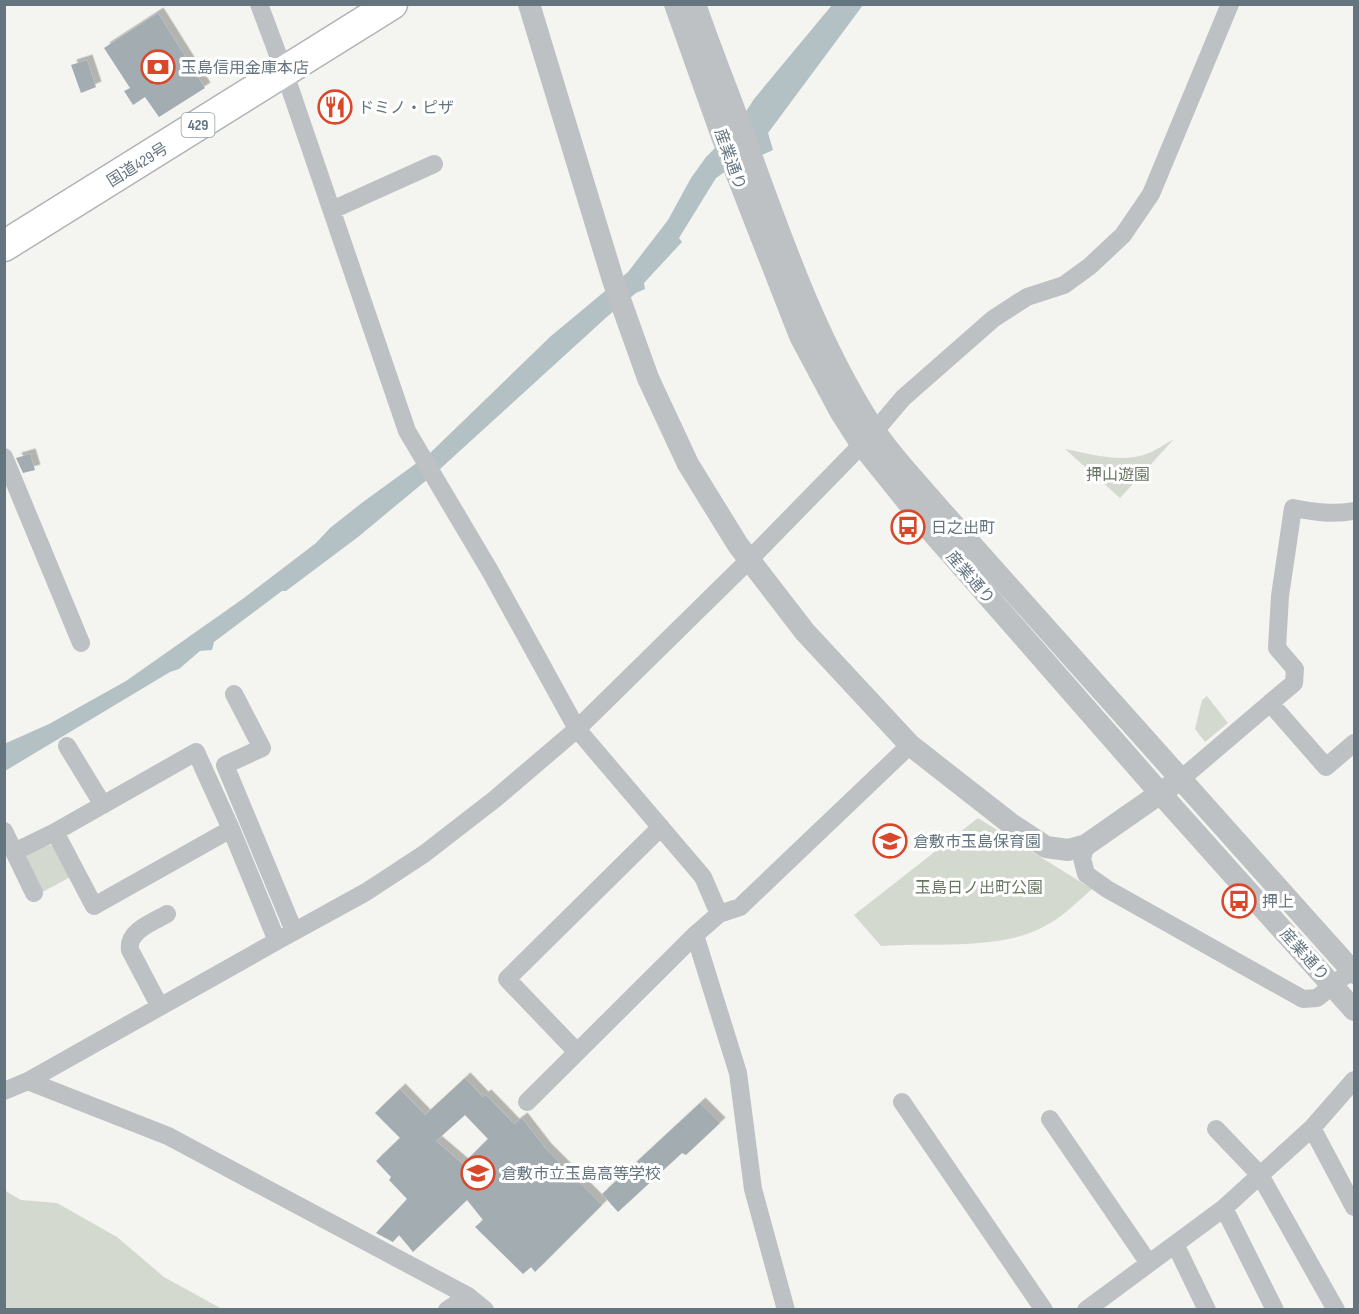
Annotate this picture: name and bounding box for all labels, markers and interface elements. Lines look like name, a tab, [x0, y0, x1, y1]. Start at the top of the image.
bank icon: 玉島信用金庫本店	[140, 49, 176, 85]
place label: 玉島信用金庫本店	[181, 59, 309, 78]
restaurant icon: ドミノ・ピザ	[317, 89, 353, 125]
place label: ドミノ・ピザ	[358, 99, 454, 118]
road number: 429	[182, 113, 214, 137]
street label: 産業通り	[710, 126, 749, 193]
street label: 国道429号	[104, 139, 172, 191]
park label: 押山遊園	[1086, 466, 1150, 485]
bus stop icon: 日之出町	[890, 509, 926, 545]
place label: 日之出町	[931, 519, 995, 538]
street label: 産業通り	[942, 548, 998, 608]
school or university icon: 倉敷市玉島保育園	[872, 823, 908, 859]
place label: 倉敷市玉島保育園	[913, 833, 1041, 852]
park label: 玉島日ノ出町公園	[915, 879, 1043, 898]
bus stop icon: 押上	[1221, 883, 1257, 919]
place label: 押上	[1262, 893, 1294, 912]
street label: 産業通り	[1275, 925, 1332, 985]
school or university icon: 倉敷市立玉島高等学校	[460, 1155, 496, 1191]
place label: 倉敷市立玉島高等学校	[501, 1165, 661, 1184]

